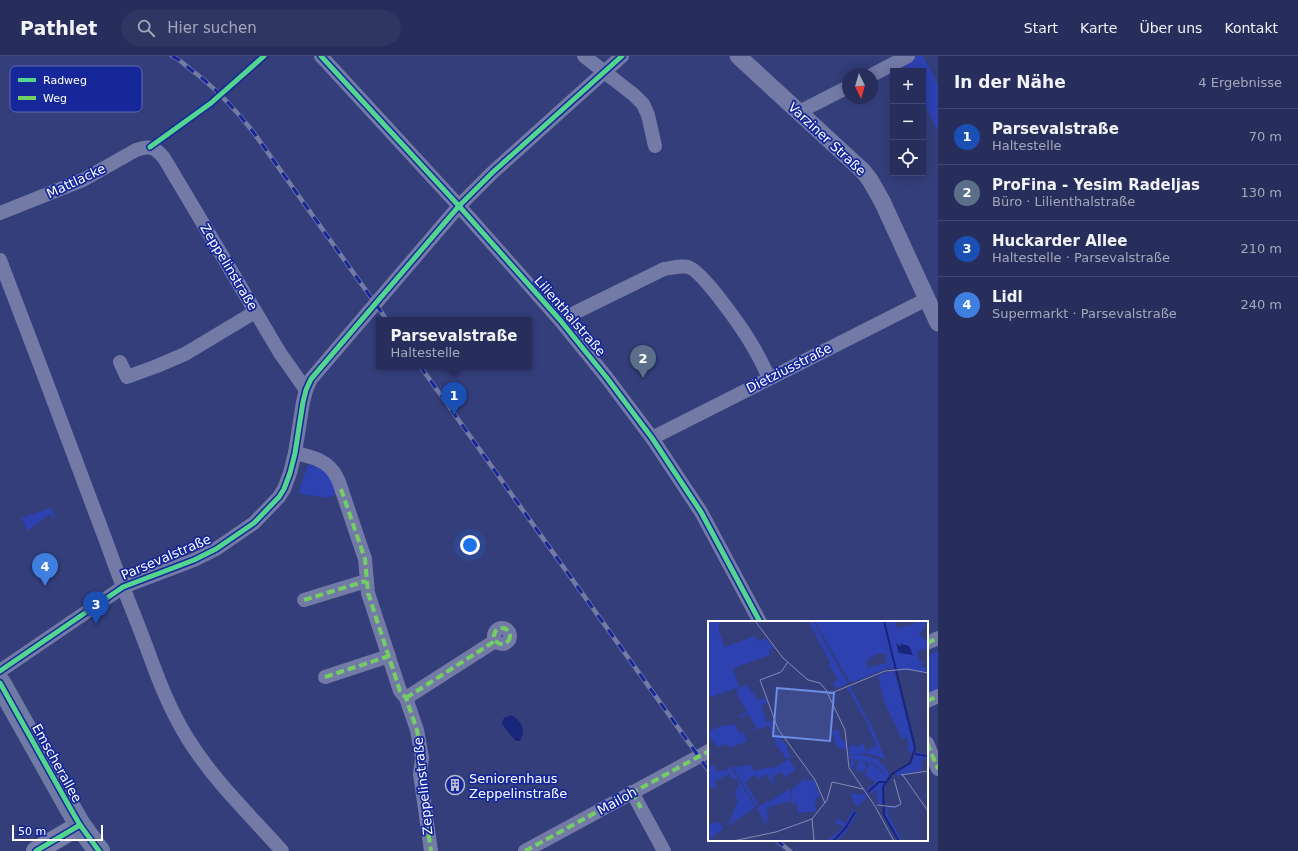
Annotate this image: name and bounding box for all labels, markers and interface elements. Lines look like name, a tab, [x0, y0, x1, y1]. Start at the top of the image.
search box	[121, 10, 401, 46]
text: Pathlet	[20, 17, 97, 39]
icon: search	[135, 17, 157, 39]
text: Hier suchen	[167, 19, 257, 37]
text: Start	[1024, 20, 1058, 36]
text: Karte	[1080, 20, 1117, 36]
text: Über uns	[1139, 20, 1202, 36]
text: Kontakt	[1224, 20, 1278, 36]
legend	[10, 66, 142, 112]
north arrow	[842, 68, 878, 104]
map controls	[890, 68, 926, 176]
button: +	[890, 68, 926, 104]
text: In der Nähe	[954, 72, 1066, 92]
text: Radweg	[43, 74, 87, 87]
text: 4 Ergebnisse	[1198, 75, 1282, 90]
text: Weg	[43, 92, 67, 105]
street label: Varziner Straße	[785, 99, 869, 179]
button: −	[890, 104, 926, 140]
text: Parsevalstraße	[992, 120, 1119, 138]
text: 1	[962, 129, 972, 144]
text: 70 m	[1249, 129, 1282, 144]
text: Haltestelle	[992, 138, 1062, 153]
button: locate	[890, 140, 926, 176]
street label: Mattlacke	[44, 161, 108, 201]
text: ProFina - Yesim Radeljas	[992, 176, 1200, 194]
text: 2	[962, 185, 972, 200]
text: 130 m	[1240, 185, 1282, 200]
text: Büro · Lilienthalstraße	[992, 194, 1135, 209]
street label: Zeppelinstraße	[197, 221, 261, 313]
text: Huckarder Allee	[992, 232, 1127, 250]
text: 3	[962, 241, 972, 256]
text: 210 m	[1240, 241, 1282, 256]
text: Haltestelle · Parsevalstraße	[992, 250, 1170, 265]
street label: Lilienthalstraße	[531, 273, 609, 359]
text: Lidl	[992, 288, 1023, 306]
text: 4	[962, 297, 972, 312]
text: 240 m	[1240, 297, 1282, 312]
text: Supermarkt · Parsevalstraße	[992, 306, 1177, 321]
popup	[376, 317, 532, 369]
text: Parsevalstraße	[391, 327, 517, 345]
street label: Dietziusstraße	[744, 340, 834, 396]
text: Haltestelle	[391, 345, 460, 360]
pin: 2	[630, 345, 656, 378]
pin: 1	[441, 382, 467, 415]
street label: Parsevalstraße	[119, 531, 213, 583]
your location	[460, 535, 480, 555]
pin: 4	[32, 553, 58, 586]
pin: 3	[83, 591, 109, 624]
inset map	[708, 621, 928, 841]
street label: Emscherallee	[29, 721, 85, 805]
street label: Zeppelinstraße	[410, 736, 436, 836]
place label: Seniorenhaus Zeppelinstraße	[469, 771, 567, 801]
building icon: Seniorenhaus Zeppelinstraße	[444, 774, 466, 796]
street label: Mailoh	[595, 784, 639, 818]
scale bar	[12, 823, 103, 842]
text: 50 m	[18, 825, 46, 838]

